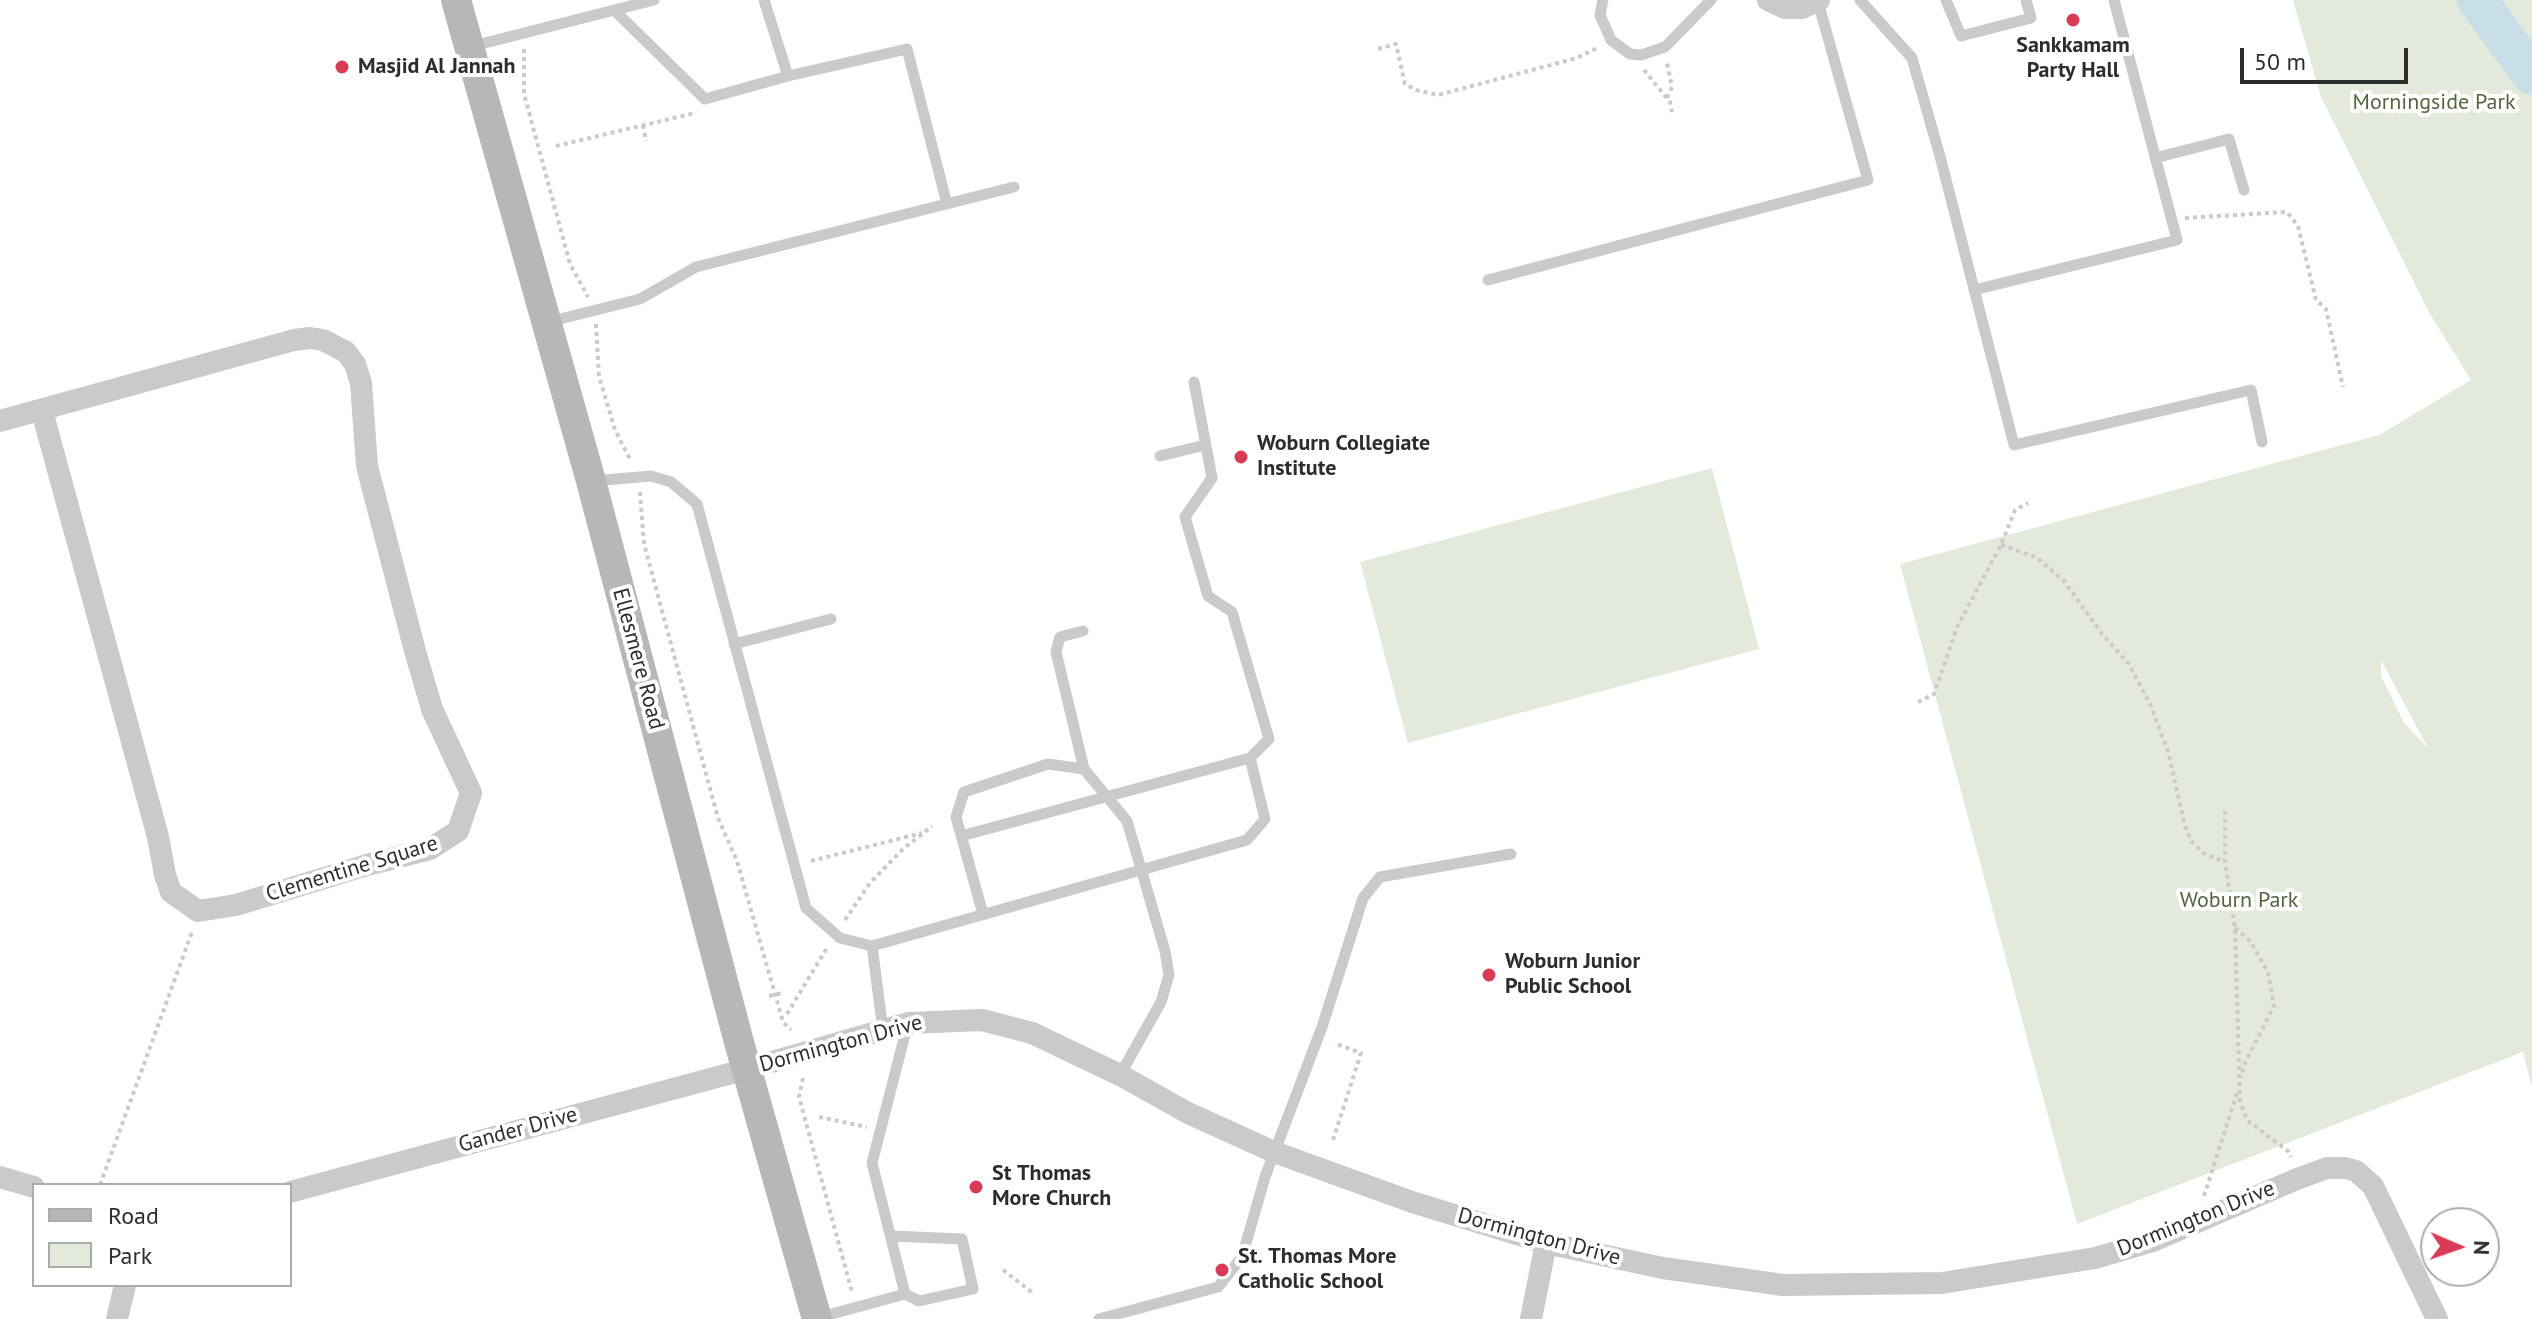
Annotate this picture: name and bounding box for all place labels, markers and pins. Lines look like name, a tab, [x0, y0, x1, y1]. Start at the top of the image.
marker: Sankkamam Party Hall	[2064, 11, 2082, 29]
place label: Sankkamam Party Hall	[2016, 33, 2130, 84]
place label: Masjid Al Jannah	[358, 54, 516, 80]
marker: Masjid Al Jannah	[333, 58, 351, 76]
place label: Woburn Collegiate Institute	[1257, 431, 1430, 482]
marker: Woburn Collegiate Institute	[1232, 448, 1250, 466]
place label: Woburn Junior Public School	[1505, 949, 1640, 1000]
marker: Woburn Junior Public School	[1480, 966, 1498, 984]
place label: St Thomas More Church	[992, 1161, 1111, 1212]
marker: St Thomas More Church	[967, 1178, 985, 1196]
place label: St. Thomas More Catholic School	[1238, 1244, 1396, 1296]
marker: St. Thomas More Catholic School	[1213, 1261, 1231, 1279]

